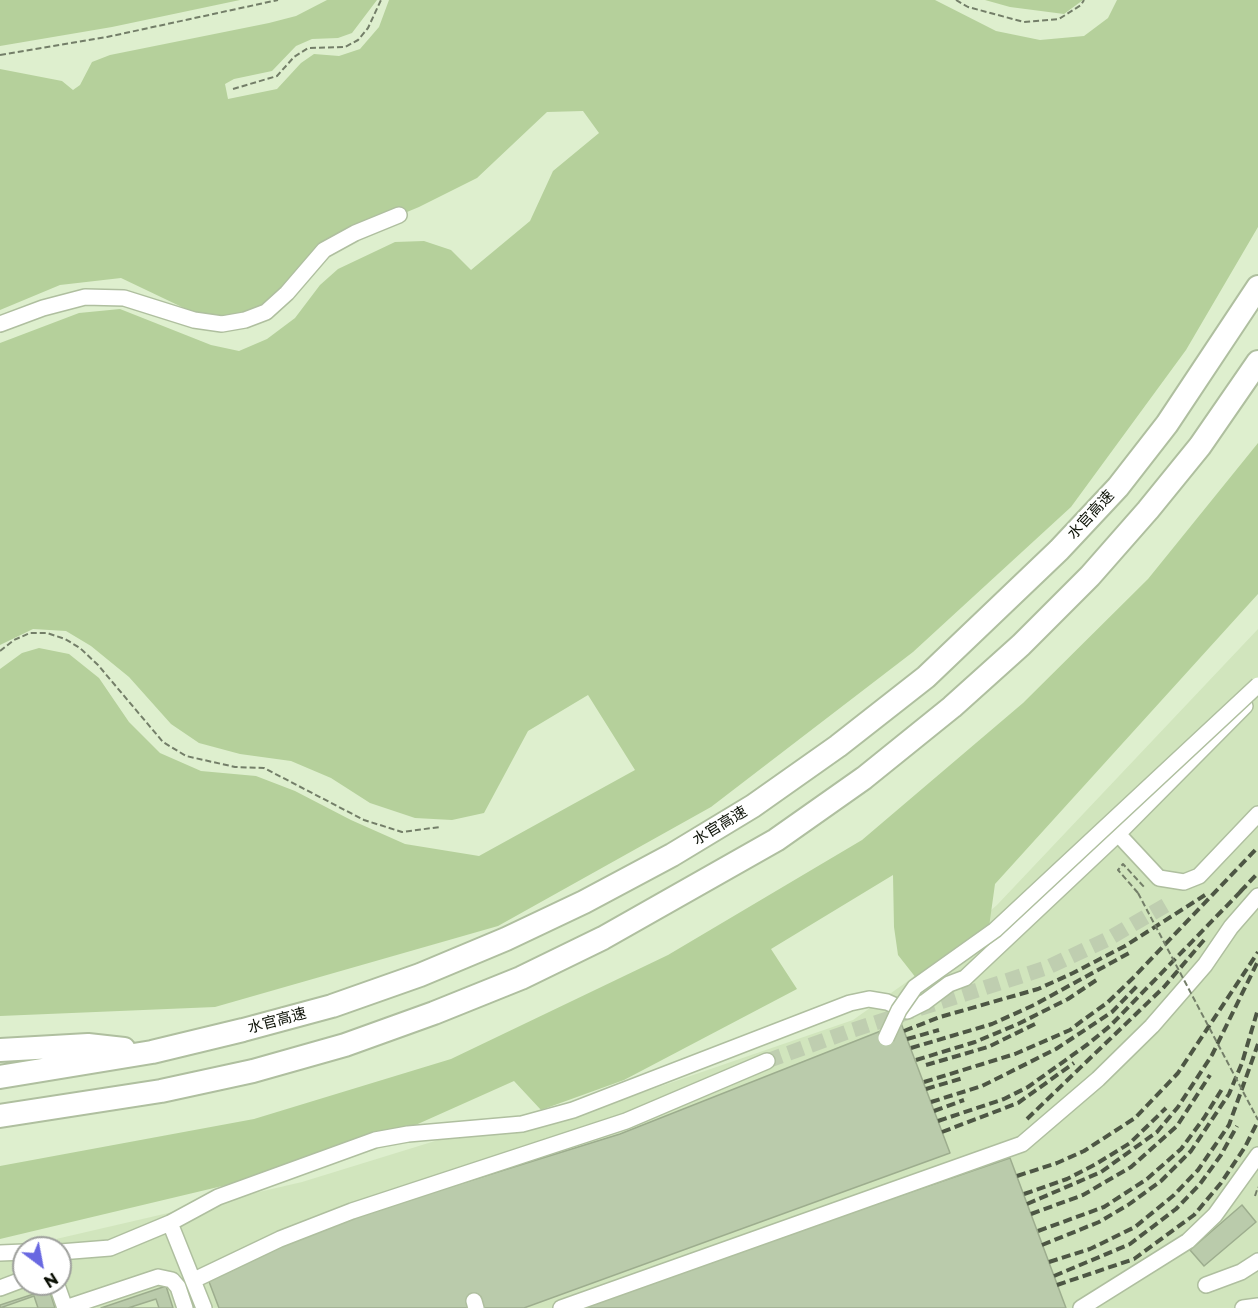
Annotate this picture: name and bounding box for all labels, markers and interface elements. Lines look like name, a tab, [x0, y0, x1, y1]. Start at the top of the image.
street label: 水官高速	[1064, 487, 1118, 543]
street label: 水官高速	[690, 803, 750, 849]
street label: 水官高速	[246, 1005, 308, 1037]
north arrow	[12, 1236, 72, 1296]
text: N	[40, 1269, 61, 1291]

